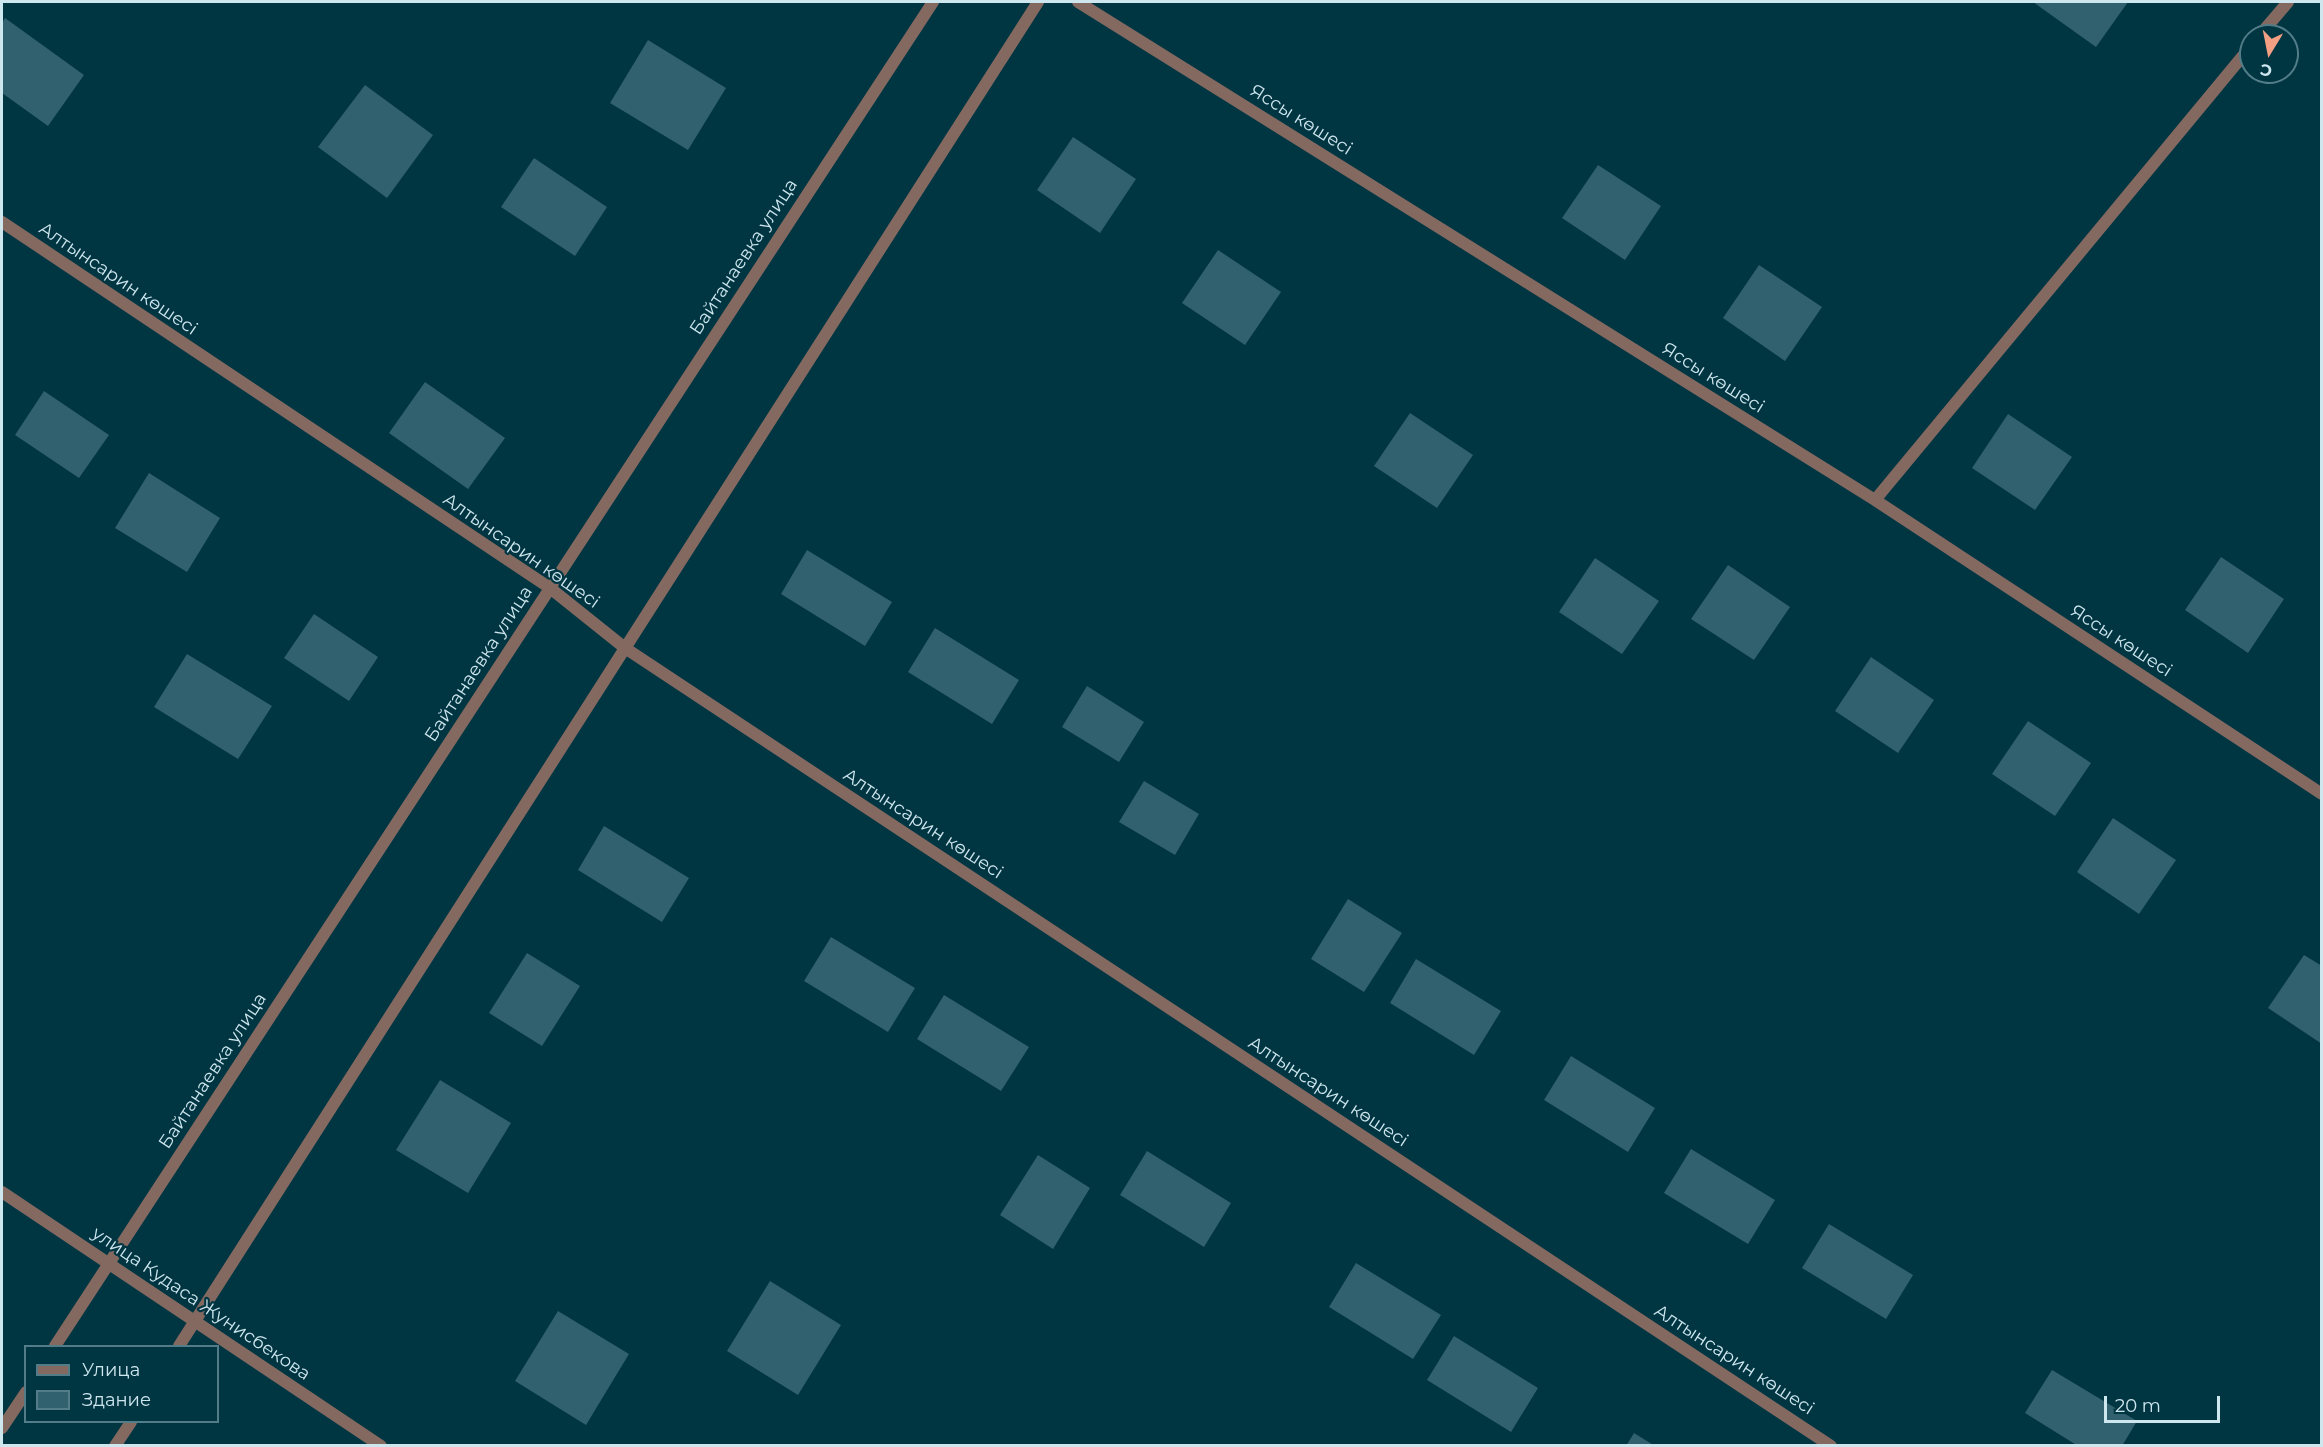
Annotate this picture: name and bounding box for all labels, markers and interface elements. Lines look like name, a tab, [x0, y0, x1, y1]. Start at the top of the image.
north arrow	[2239, 24, 2299, 84]
text: С	[2259, 60, 2274, 81]
street label: Яссы көшесі	[1246, 80, 1356, 160]
street label: Байтанаевка улица	[686, 175, 802, 339]
street label: Алтынсарин көшесі	[35, 218, 201, 340]
street label: Яссы көшесі	[1658, 338, 1768, 418]
street label: Алтынсарин көшесі	[439, 489, 603, 613]
street label: Байтанаевка улица	[421, 582, 537, 746]
street label: Яссы көшесі	[2066, 600, 2176, 682]
street label: Алтынсарин көшесі	[839, 764, 1007, 884]
street label: Байтанаевка улица	[155, 989, 271, 1153]
street label: Алтынсарин көшесі	[1244, 1032, 1412, 1152]
street label: улица Кудаса Жунисбекова	[88, 1223, 314, 1385]
street label: Алтынсарин көшесі	[1650, 1300, 1818, 1420]
legend	[24, 1345, 219, 1423]
text: Улица	[82, 1359, 140, 1381]
scale bar	[2107, 1384, 2222, 1422]
text: Здание	[82, 1389, 151, 1411]
text: 20 m	[2115, 1395, 2161, 1417]

